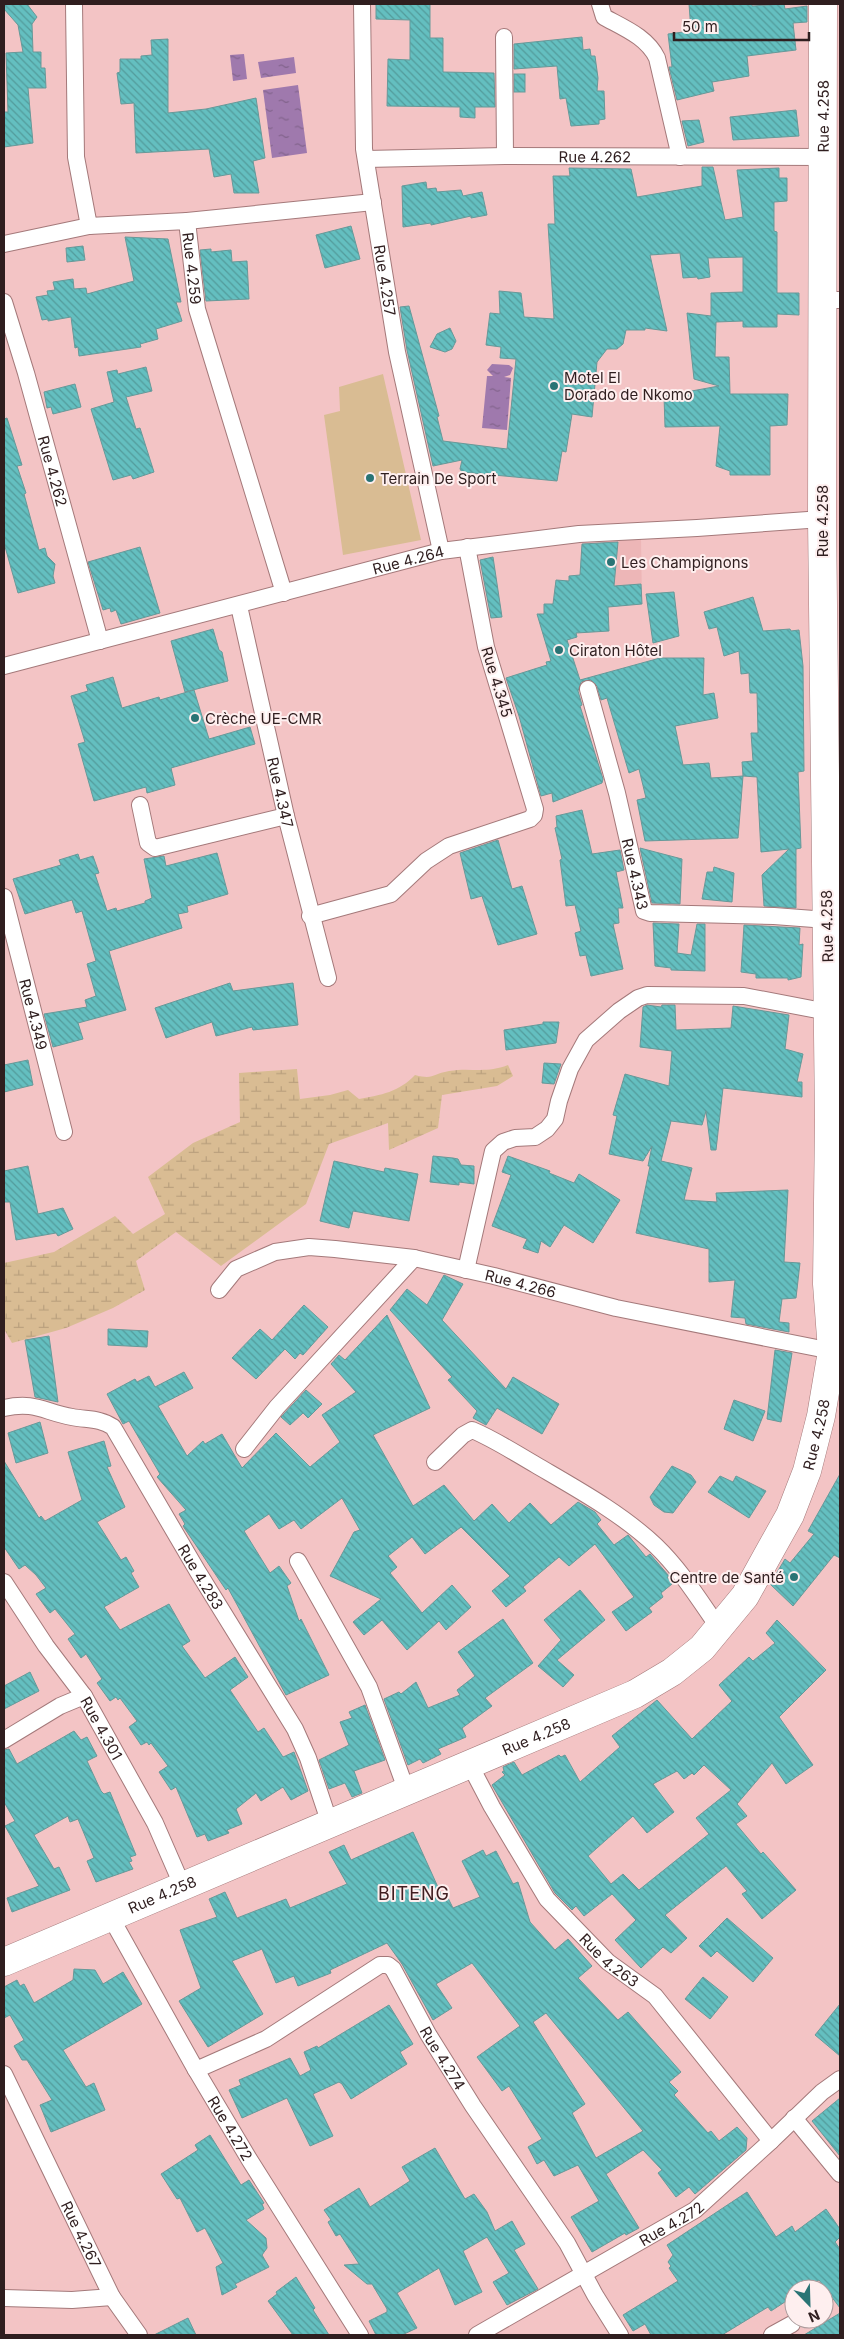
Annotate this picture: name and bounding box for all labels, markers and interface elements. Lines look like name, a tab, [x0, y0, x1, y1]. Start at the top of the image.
scale bar	[674, 10, 809, 42]
text: 50 m	[682, 17, 718, 36]
street label: Rue 4.258	[813, 80, 832, 153]
street label: Rue 4.262	[559, 147, 631, 166]
street label: Rue 4.259	[179, 231, 206, 305]
street label: Rue 4.257	[370, 243, 400, 317]
place label: Motel El Dorado de Nkomo	[564, 368, 693, 404]
marker: Motel El Dorado de Nkomo	[548, 380, 560, 392]
street label: Rue 4.262	[34, 433, 72, 509]
place label: Terrain De Sport	[380, 469, 496, 488]
marker: Terrain De Sport	[364, 472, 376, 484]
street label: Rue 4.258	[813, 485, 832, 557]
street label: Rue 4.264	[370, 541, 446, 578]
place label: Les Champignons	[621, 553, 748, 572]
marker: Les Champignons	[605, 556, 617, 568]
place label: Ciraton Hôtel	[569, 641, 662, 660]
street label: Rue 4.345	[477, 644, 517, 720]
marker: Ciraton Hôtel	[553, 644, 565, 656]
place label: Crèche UE-CMR	[205, 709, 322, 728]
marker: Crèche UE-CMR	[189, 712, 201, 724]
street label: Rue 4.347	[264, 755, 298, 830]
street label: Rue 4.343	[618, 836, 653, 912]
street label: Rue 4.258	[817, 890, 837, 962]
street label: Rue 4.349	[16, 977, 52, 1052]
street label: Rue 4.266	[483, 1265, 558, 1301]
street label: Rue 4.258	[798, 1397, 833, 1472]
street label: Rue 4.283	[174, 1541, 228, 1613]
place label: Centre de Santé	[670, 1568, 784, 1587]
marker: Centre de Santé	[788, 1571, 800, 1583]
street label: Rue 4.301	[77, 1693, 127, 1763]
street label: Rue 4.258	[499, 1713, 573, 1759]
street label: Rue 4.258	[125, 1871, 199, 1917]
district label: BITENG	[378, 1883, 450, 1904]
street label: Rue 4.263	[576, 1929, 643, 1991]
street label: Rue 4.274	[416, 2023, 470, 2093]
street label: Rue 4.272	[204, 2092, 257, 2164]
street label: Rue 4.272	[635, 2197, 708, 2250]
street label: Rue 4.267	[57, 2198, 106, 2271]
north arrow	[784, 2279, 834, 2329]
text: N	[806, 2307, 823, 2326]

